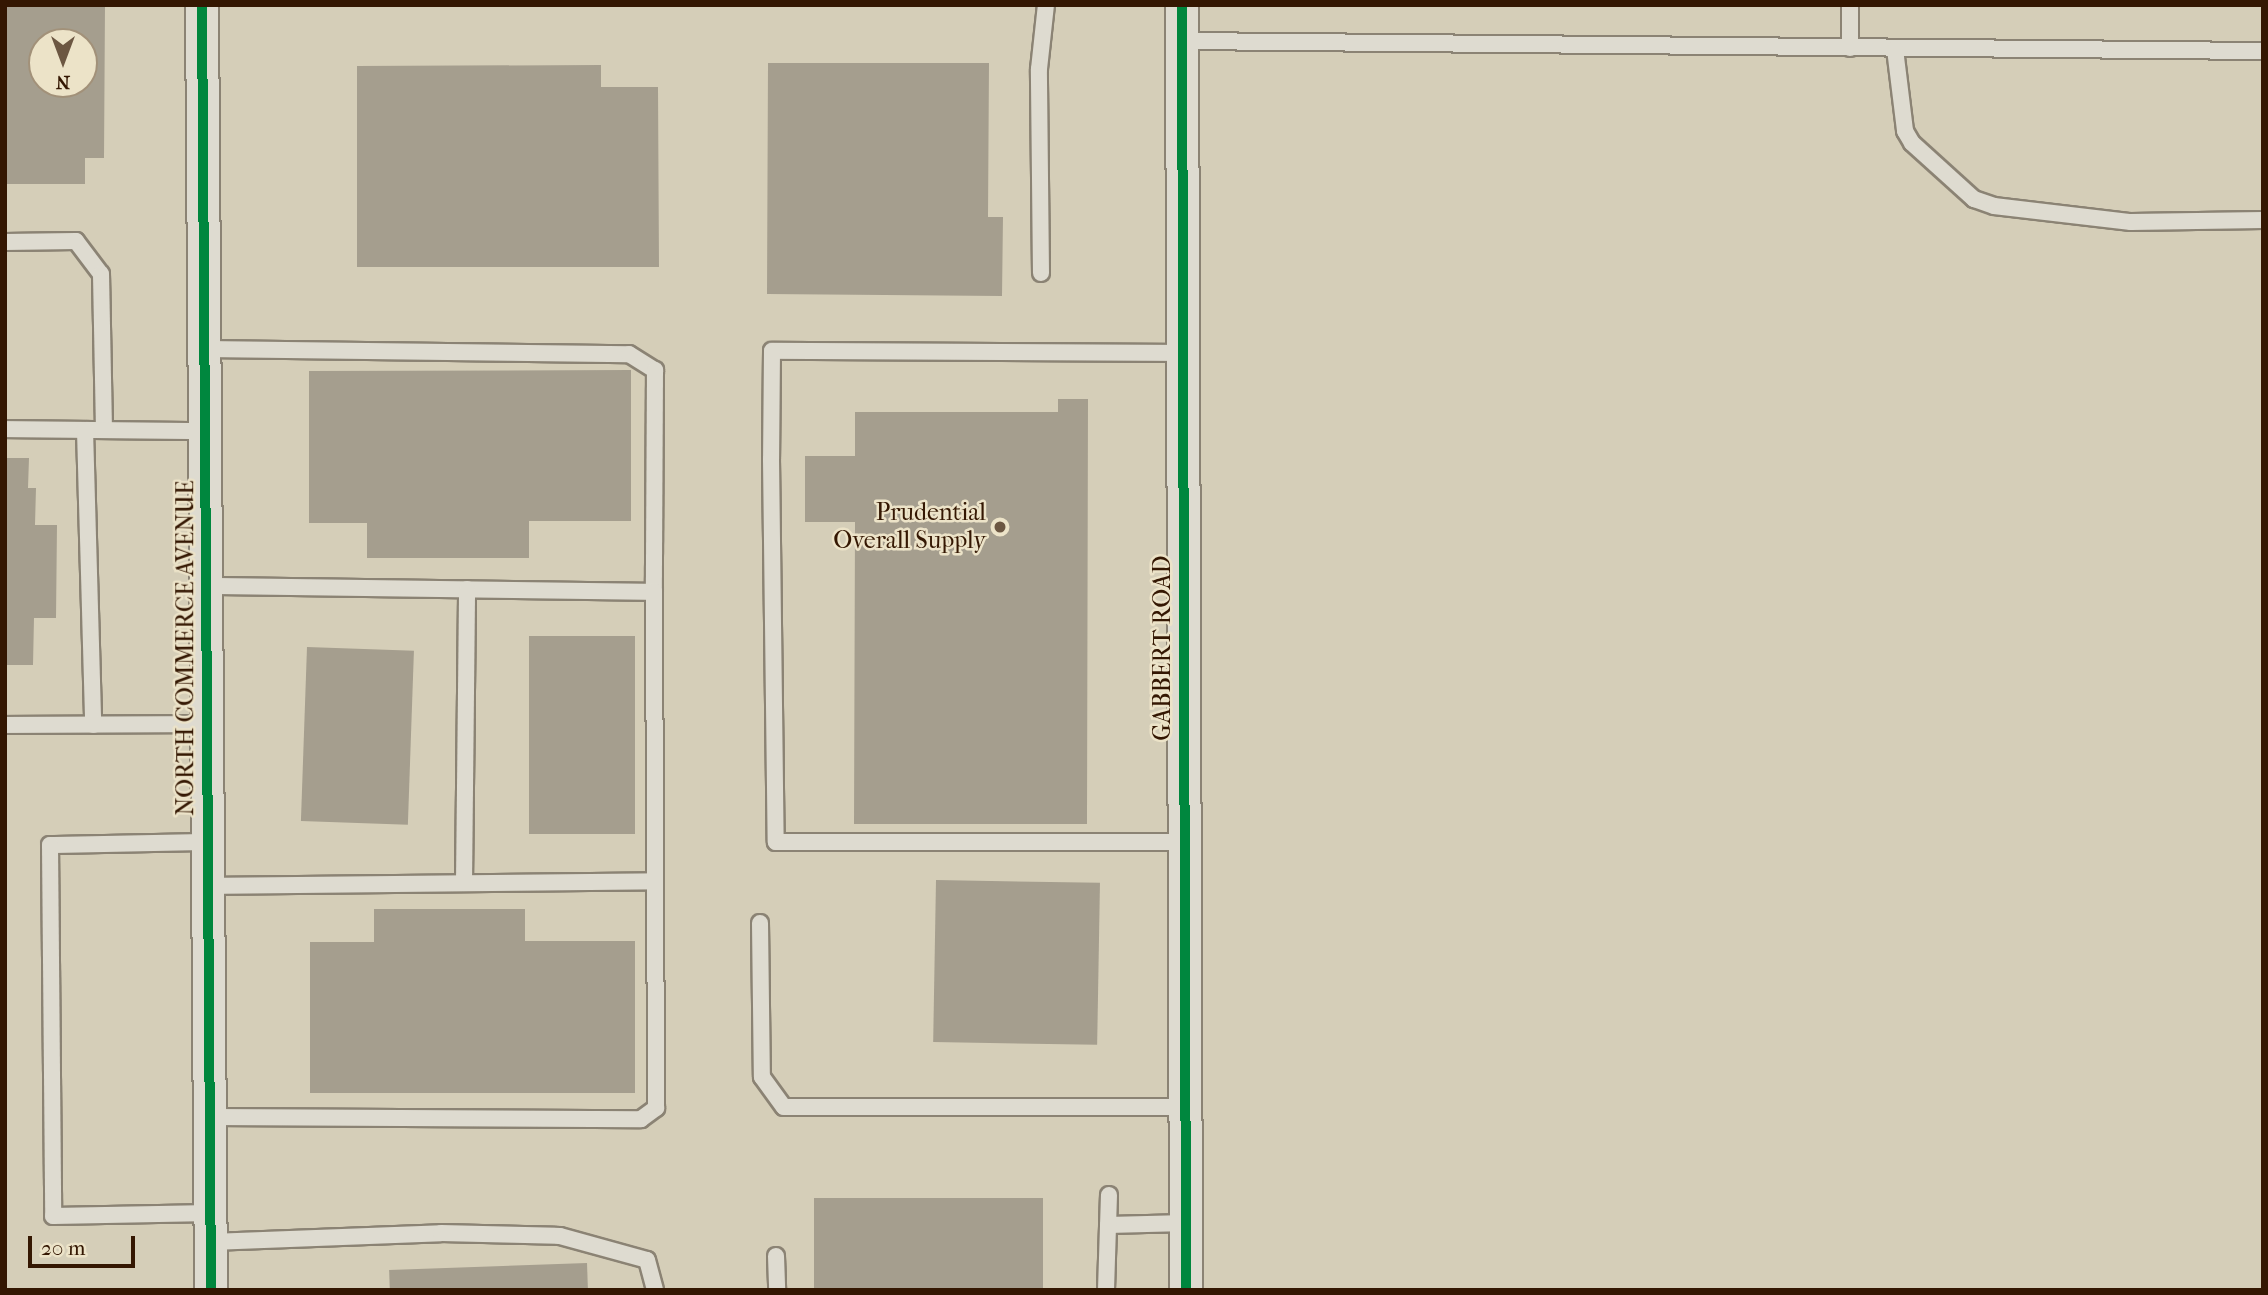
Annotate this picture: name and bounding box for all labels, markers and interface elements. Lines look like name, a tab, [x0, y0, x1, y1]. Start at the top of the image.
north arrow	[28, 28, 98, 98]
text: N	[56, 71, 70, 93]
street label: NORTH COMMERCE AVENUE	[172, 480, 200, 816]
place label: Prudential Overall Supply	[833, 499, 986, 555]
marker: Prudential Overall Supply	[992, 519, 1008, 535]
street label: GABBERT ROAD	[1149, 555, 1177, 741]
scale bar	[32, 1222, 138, 1266]
text: 20 m	[41, 1236, 85, 1260]

